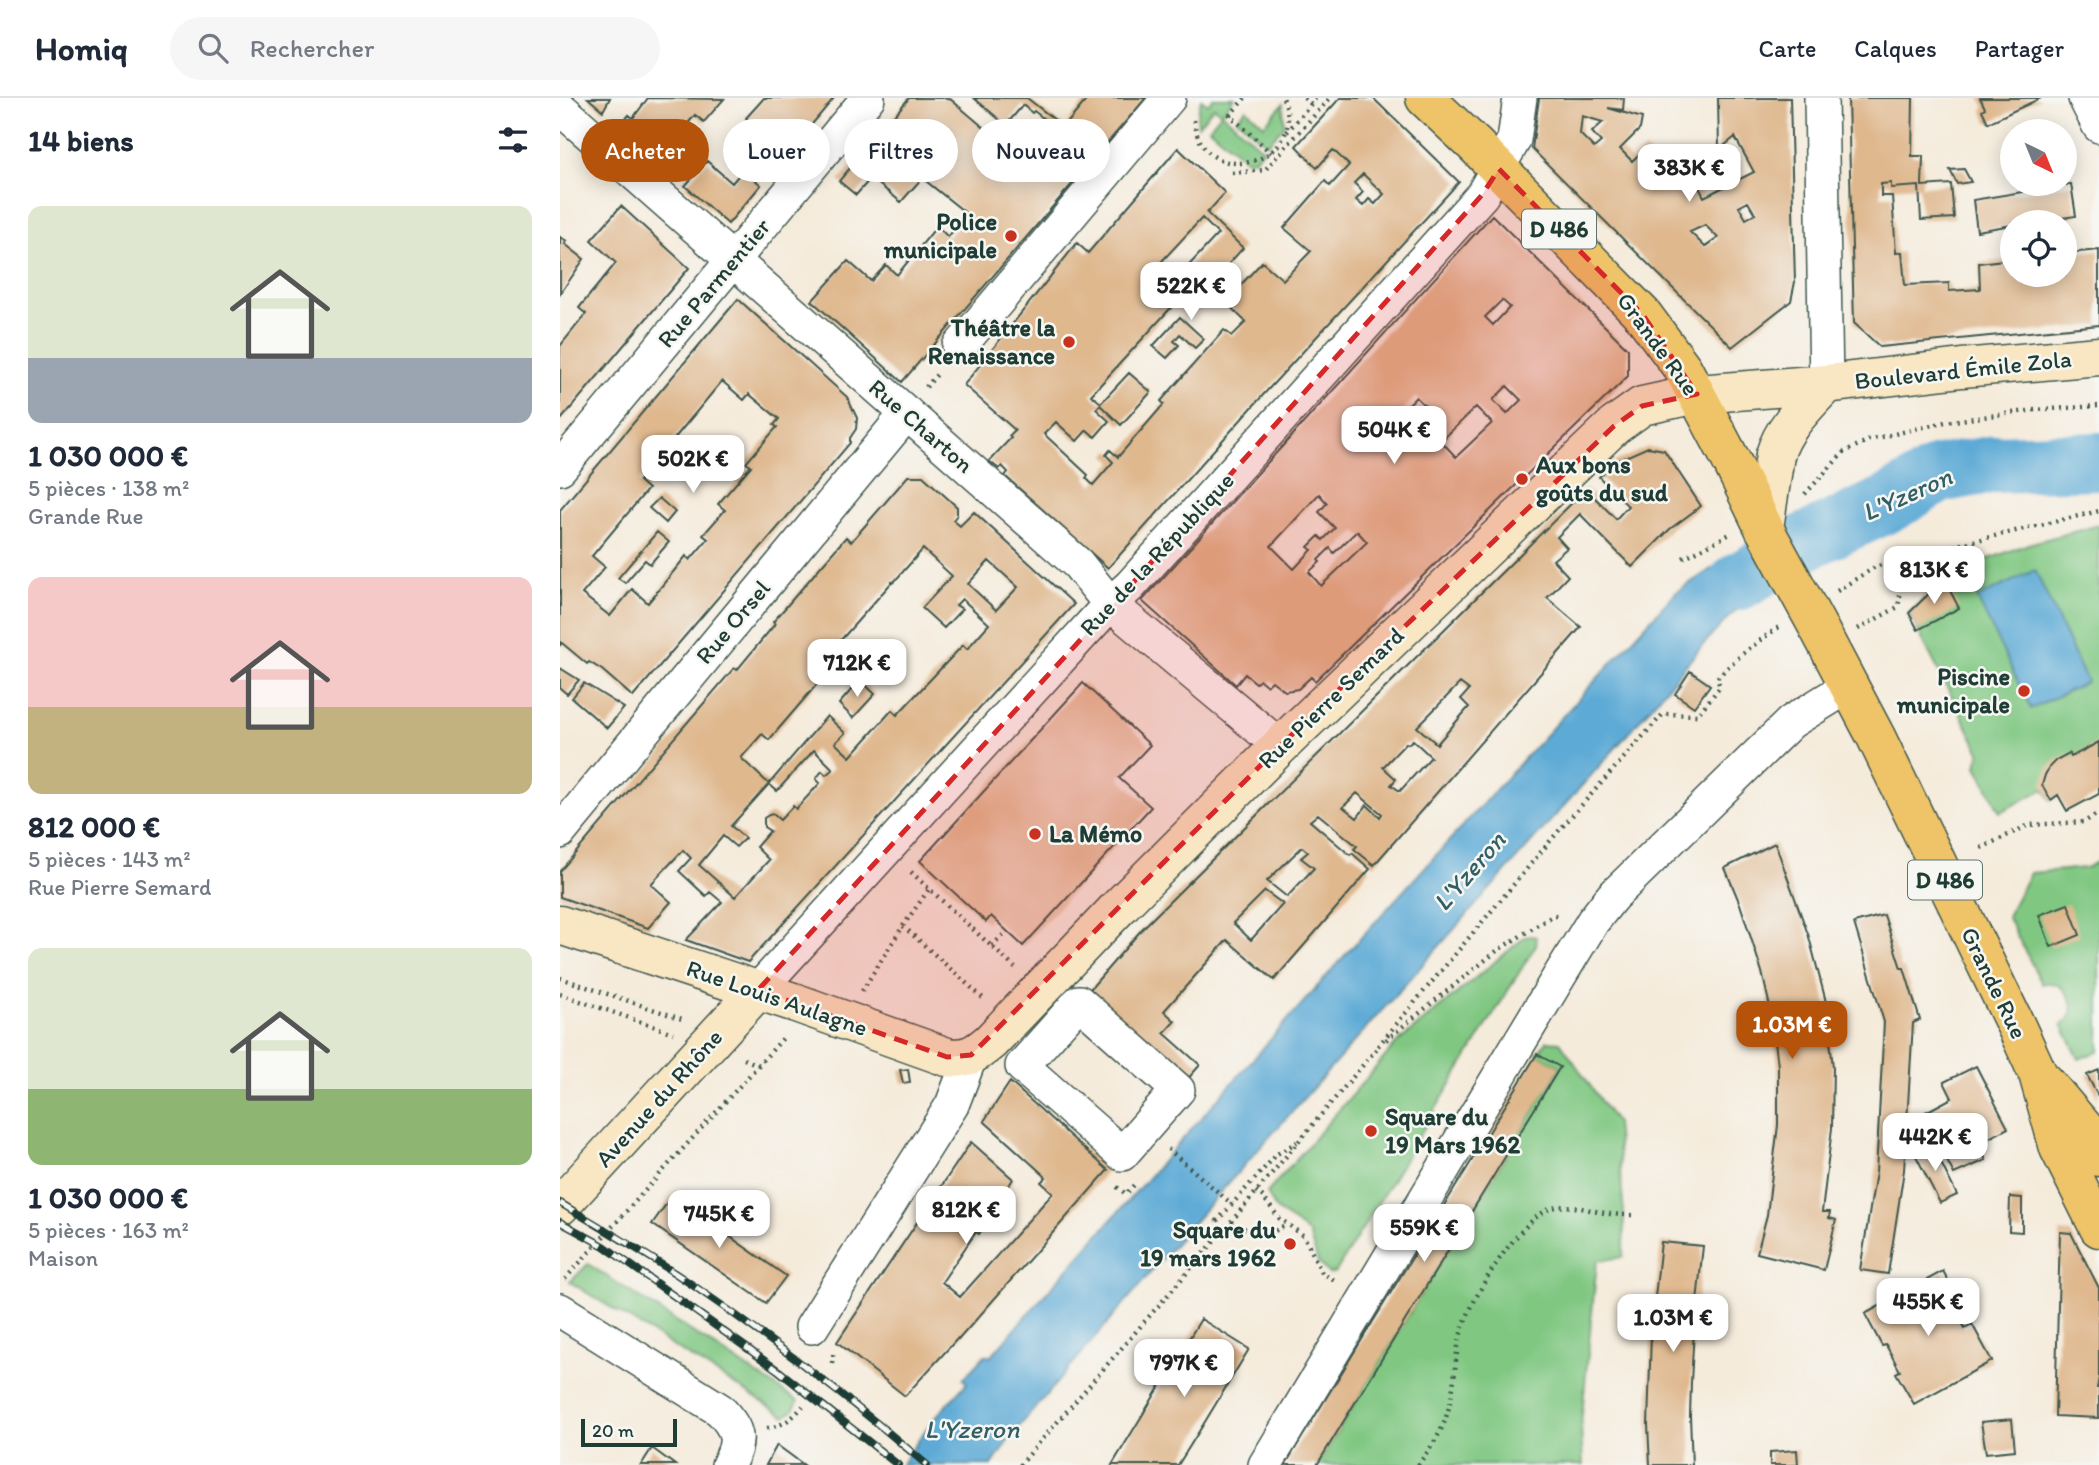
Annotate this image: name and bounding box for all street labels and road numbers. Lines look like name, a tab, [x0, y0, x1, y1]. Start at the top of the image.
road number: D 486	[1522, 210, 1596, 248]
street label: Rue Parmentier	[651, 212, 776, 353]
street label: Grande Rue	[1611, 286, 1706, 401]
street label: Boulevard Émile Zola	[1853, 344, 2073, 395]
street label: Rue Charton	[863, 372, 980, 479]
street label: Rue de la République	[1073, 466, 1240, 642]
street label: Rue Orsel	[689, 574, 776, 670]
street label: Rue Pierre Semard	[1252, 621, 1410, 775]
road number: D 486	[1908, 860, 1982, 900]
street label: Grande Rue	[1955, 922, 2034, 1043]
street label: Rue Louis Aulagne	[683, 953, 872, 1042]
street label: Avenue du Rhône	[589, 1023, 728, 1173]

